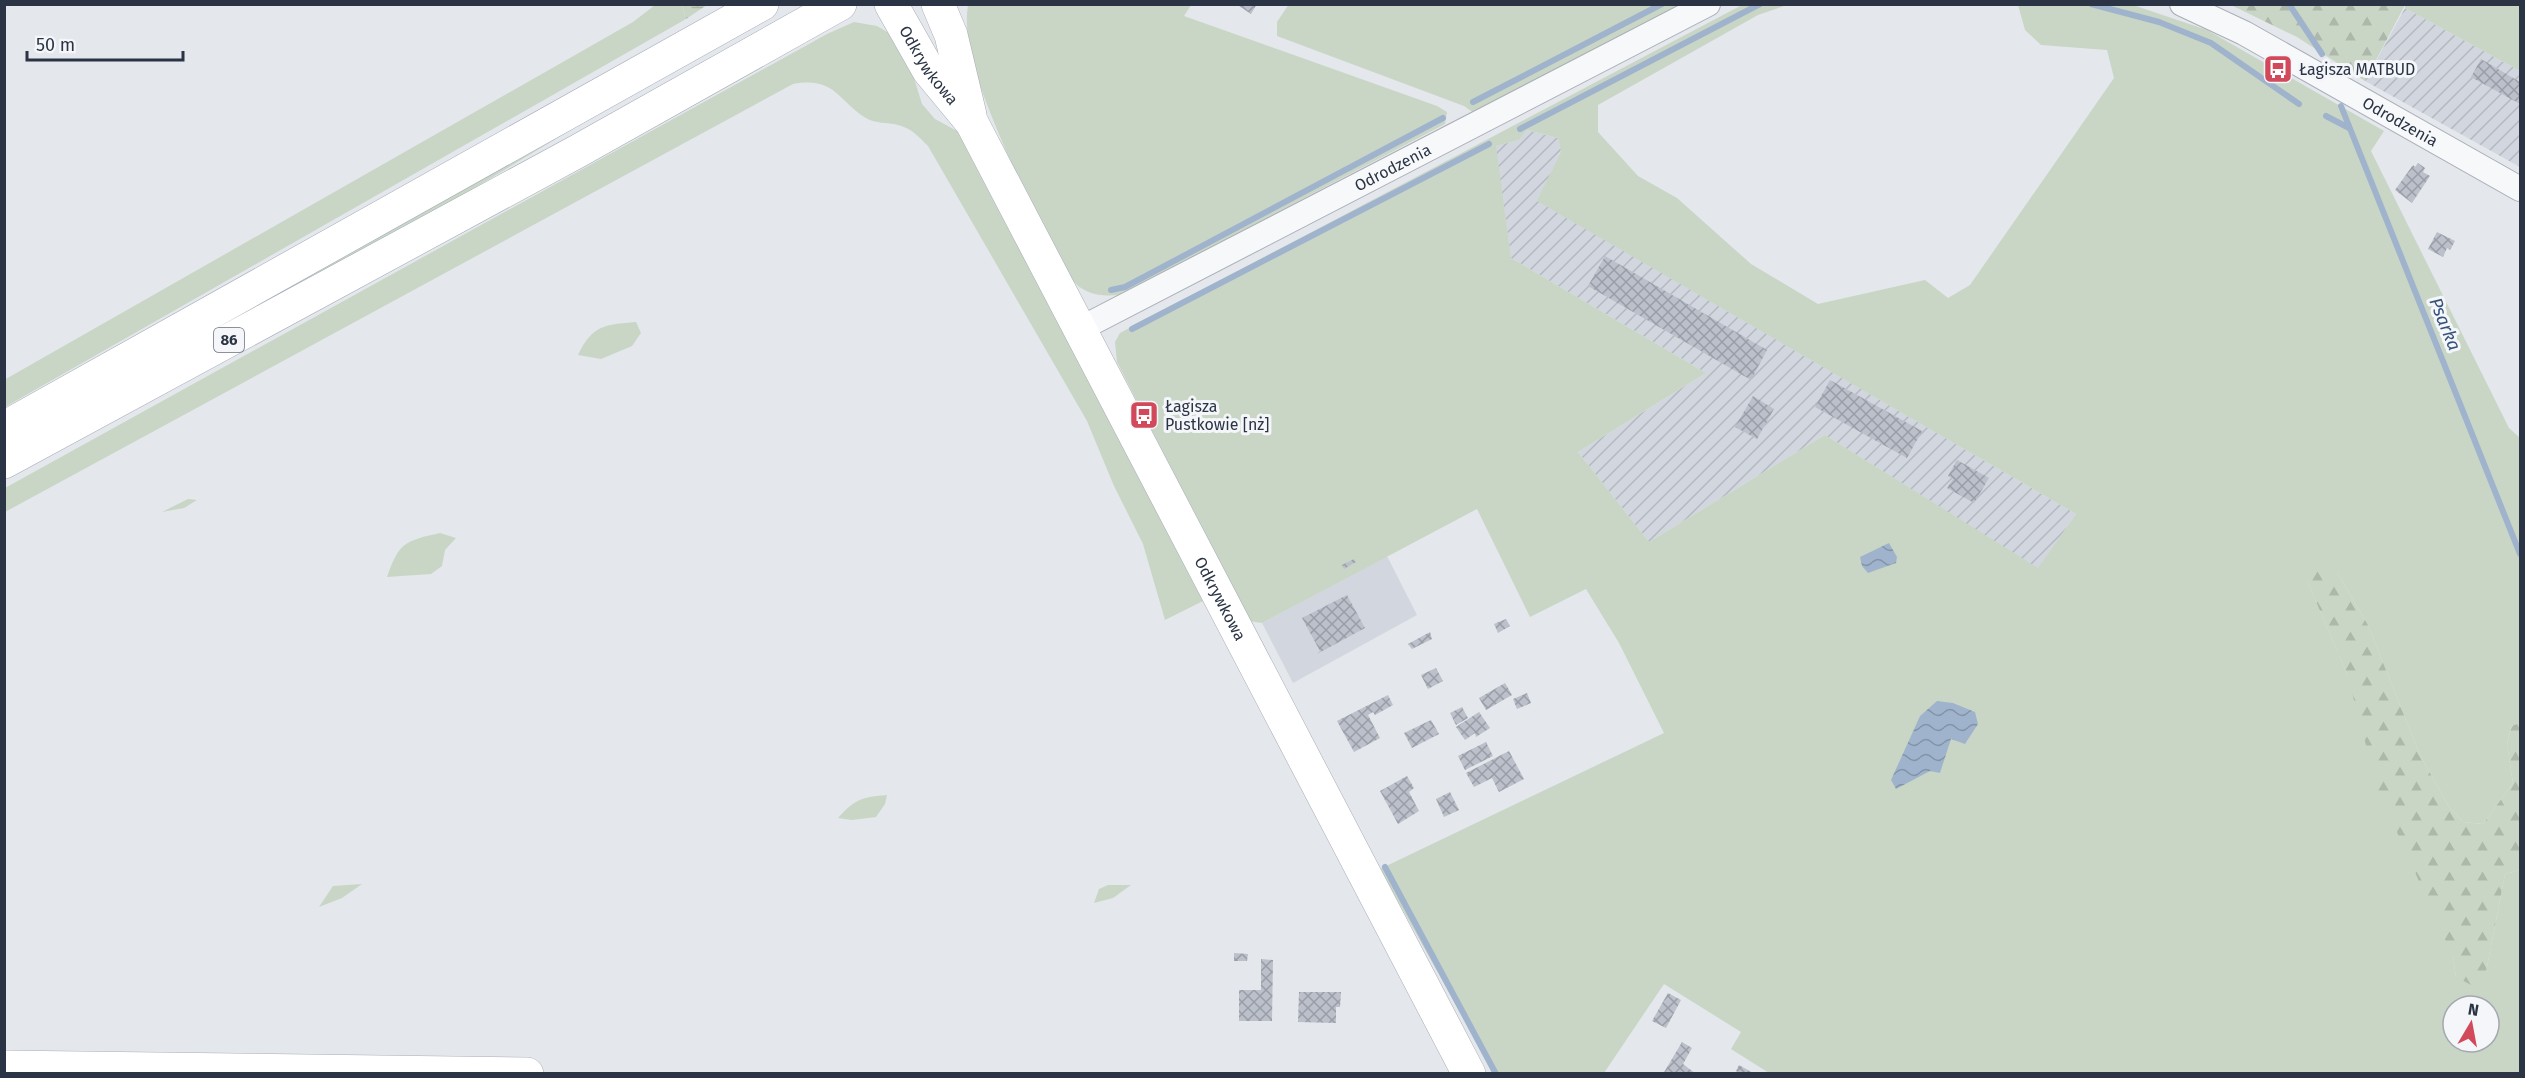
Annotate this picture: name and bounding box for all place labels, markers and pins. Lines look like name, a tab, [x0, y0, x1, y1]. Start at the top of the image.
bus stop icon: Łagisza MATBUD	[2262, 53, 2294, 85]
place label: Łagisza MATBUD	[2299, 60, 2415, 79]
place label: Łagisza Pustkowie [nż]	[1165, 397, 1269, 434]
bus stop icon: Łagisza Pustkowie [nż]	[1128, 399, 1160, 431]

